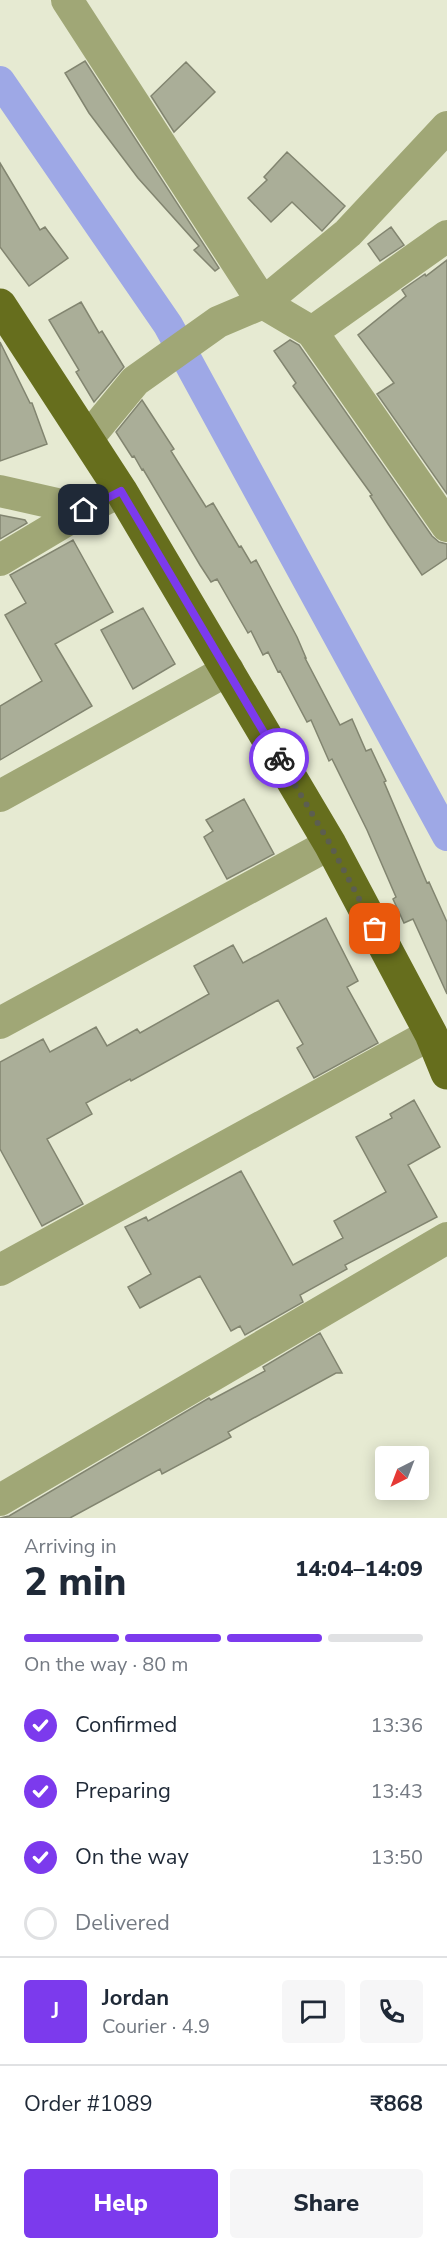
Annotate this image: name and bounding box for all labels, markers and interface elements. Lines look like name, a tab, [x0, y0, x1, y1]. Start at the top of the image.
pin	[58, 484, 109, 535]
icon: home	[67, 493, 100, 526]
courier	[249, 728, 309, 788]
icon: bike	[263, 742, 296, 775]
pin	[349, 903, 400, 954]
icon: bag	[358, 912, 391, 945]
north arrow	[375, 1446, 429, 1500]
map controls	[375, 1446, 429, 1500]
text: Arriving in	[24, 1533, 117, 1560]
text: 14:04–14:09	[295, 1554, 423, 1584]
text: 2 min	[24, 1556, 127, 1609]
text: On the way · 80 m	[24, 1651, 188, 1678]
icon: check	[24, 1709, 57, 1742]
text: Confirmed	[75, 1710, 177, 1740]
text: 13:36	[370, 1712, 423, 1739]
icon: check	[24, 1775, 57, 1808]
text: Preparing	[75, 1776, 171, 1806]
text: 13:43	[370, 1778, 423, 1805]
icon: check	[24, 1841, 57, 1874]
text: On the way	[75, 1842, 189, 1872]
text: 13:50	[370, 1844, 423, 1871]
text: Delivered	[75, 1908, 170, 1938]
button: chat	[282, 1980, 345, 2043]
button: phone	[360, 1980, 423, 2043]
text: Jordan	[102, 1983, 169, 2013]
text: J	[52, 1996, 59, 2026]
text: Courier · 4.9	[102, 2013, 210, 2040]
text: Order #1089	[24, 2089, 153, 2119]
text: ₹868	[370, 2089, 423, 2119]
button: Help	[24, 2169, 218, 2238]
button: Share	[230, 2169, 423, 2238]

